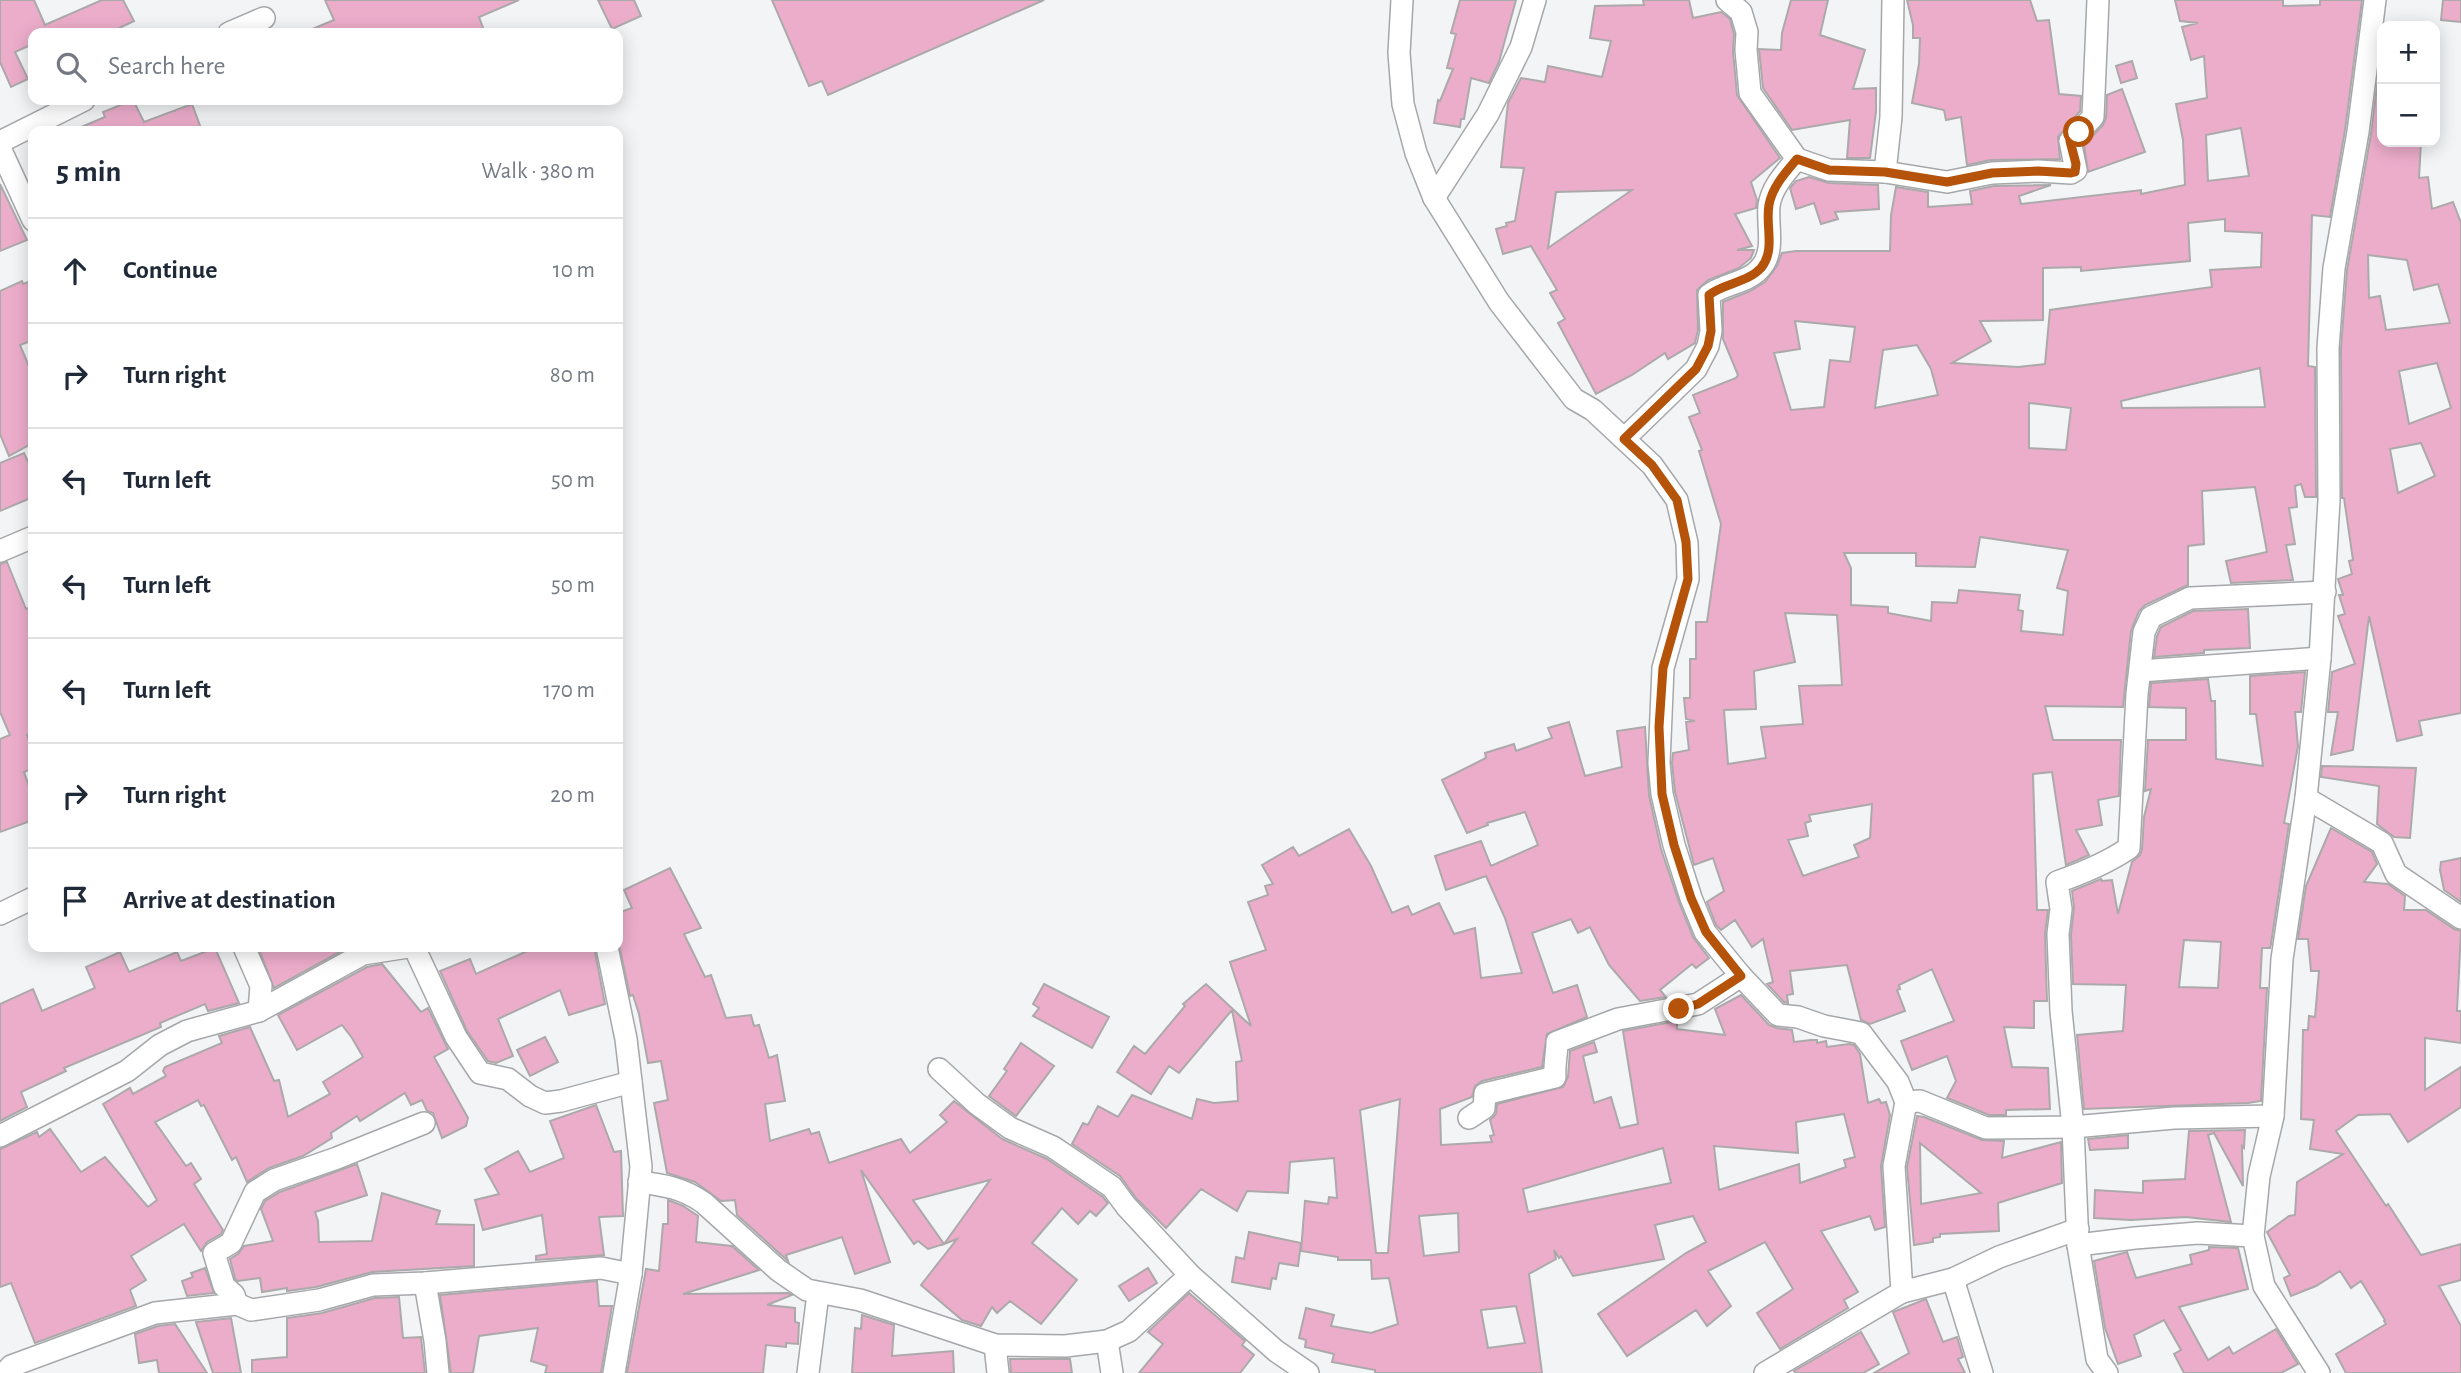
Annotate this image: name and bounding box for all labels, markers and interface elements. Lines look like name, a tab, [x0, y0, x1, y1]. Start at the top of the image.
map controls	[2377, 21, 2440, 147]
button: +	[2377, 21, 2440, 84]
search box	[28, 28, 623, 105]
icon: search	[52, 48, 90, 86]
text: Search here	[108, 53, 226, 79]
button: −	[2377, 84, 2440, 147]
route start	[2063, 116, 2094, 147]
text: 5 min	[56, 157, 121, 187]
text: Walk · 380 m	[481, 160, 595, 183]
icon: ahead	[56, 252, 94, 290]
text: Continue	[123, 257, 218, 283]
text: 10 m	[553, 259, 595, 282]
icon: right	[56, 357, 94, 395]
text: Turn right	[123, 362, 226, 388]
text: 80 m	[550, 364, 595, 387]
icon: left	[56, 462, 94, 500]
text: Turn left	[123, 467, 211, 493]
text: 50 m	[551, 469, 595, 492]
icon: left	[56, 567, 94, 605]
text: Turn left	[123, 572, 211, 598]
text: 50 m	[551, 574, 595, 597]
icon: left	[56, 672, 94, 710]
text: Turn left	[123, 677, 211, 703]
text: 170 m	[543, 679, 595, 702]
icon: right	[56, 777, 94, 815]
text: Turn right	[123, 782, 226, 808]
text: 20 m	[550, 784, 595, 807]
icon: arrive	[56, 882, 94, 920]
text: Arrive at destination	[123, 887, 336, 913]
route end	[1663, 993, 1694, 1024]

